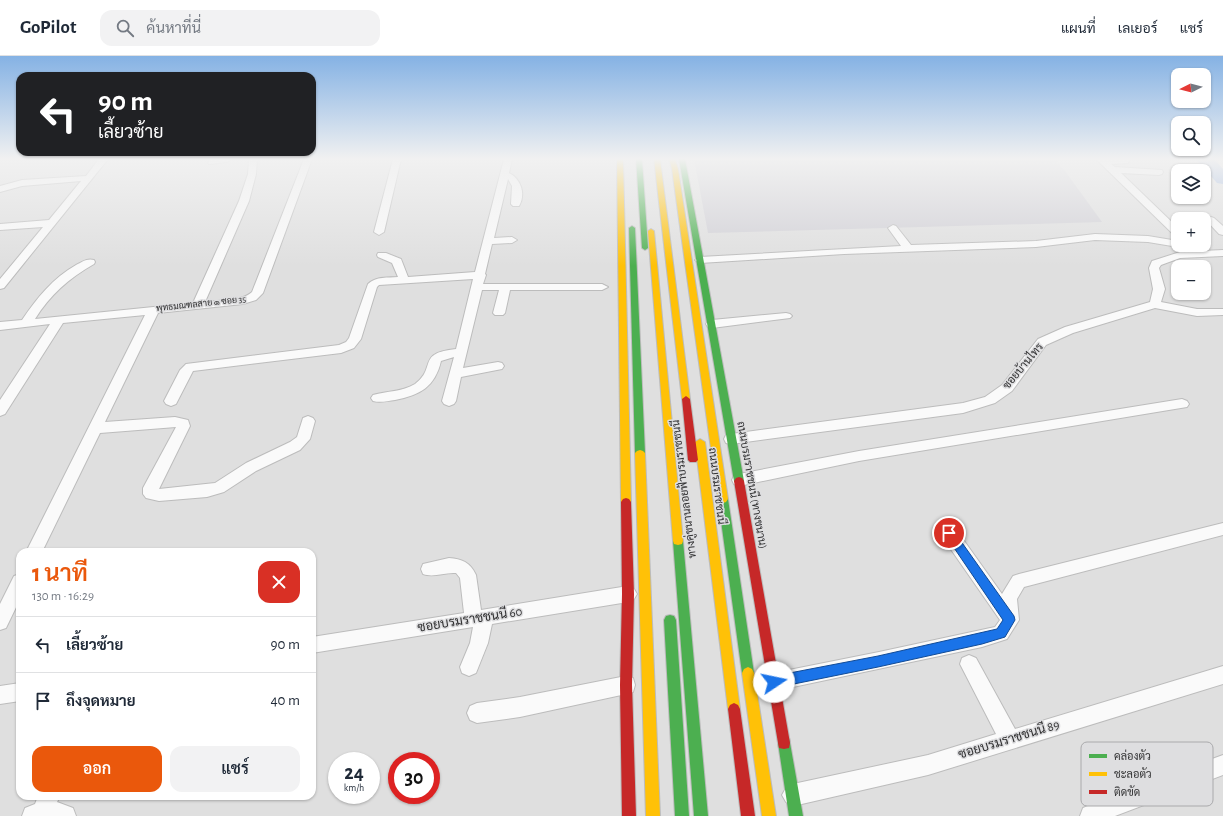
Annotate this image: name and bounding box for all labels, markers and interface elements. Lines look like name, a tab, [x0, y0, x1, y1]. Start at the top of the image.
search box	[100, 10, 380, 46]
icon: search	[114, 17, 136, 39]
text: GoPilot	[20, 18, 76, 37]
text: ค้นหาที่นี่	[146, 21, 201, 36]
text: แผนที่	[1061, 22, 1096, 36]
text: เลเยอร์	[1118, 22, 1158, 36]
text: แชร์	[1180, 22, 1203, 36]
north arrow	[1171, 68, 1211, 108]
map controls	[1171, 68, 1211, 300]
icon: left	[32, 88, 84, 140]
text: 90 m	[98, 88, 153, 116]
button: search	[1171, 116, 1211, 156]
text: เลี้ยวซ้าย	[98, 124, 164, 142]
button: layers	[1171, 164, 1211, 204]
button: +	[1171, 212, 1211, 252]
button: −	[1171, 260, 1211, 300]
street label: พุทธมณฑลสาย ๑ ซอย 35	[155, 295, 247, 314]
street label: ซอยบ้านไทร	[999, 339, 1045, 391]
street label: ทางคู่ขนานลอยฟ้าบรมราชชนนี	[667, 419, 700, 559]
street label: ถนนบรมราชชนนี (ทางขนาน)	[735, 420, 772, 550]
street label: ถนนบรมราชชนนี	[707, 446, 730, 525]
pin	[932, 516, 966, 550]
icon: arrive	[938, 522, 960, 544]
button: close	[258, 561, 300, 603]
text: 1 นาที	[32, 562, 88, 586]
text: 130 m · 16:29	[32, 590, 94, 603]
street label: ซอยบรมราชชนนี 60	[416, 601, 523, 635]
icon: left	[32, 634, 54, 656]
text: 90 m	[271, 637, 300, 652]
text: เลี้ยวซ้าย	[66, 638, 123, 653]
position arrow	[753, 661, 795, 703]
icon: arrive	[32, 690, 54, 712]
text: 40 m	[270, 693, 300, 708]
text: ถึงจุดหมาย	[66, 694, 136, 709]
street label: ซอยบรมราชชนนี 89	[956, 715, 1061, 762]
legend	[1081, 742, 1213, 806]
button: ออก	[32, 746, 162, 792]
button: แชร์	[170, 746, 300, 792]
text: คล่องตัว	[1114, 749, 1151, 762]
speed limit sign: 30	[388, 752, 440, 804]
text: 24	[344, 763, 364, 783]
text: ชะลอตัว	[1114, 767, 1152, 780]
text: km/h	[344, 783, 364, 793]
text: ติดขัด	[1114, 785, 1140, 798]

